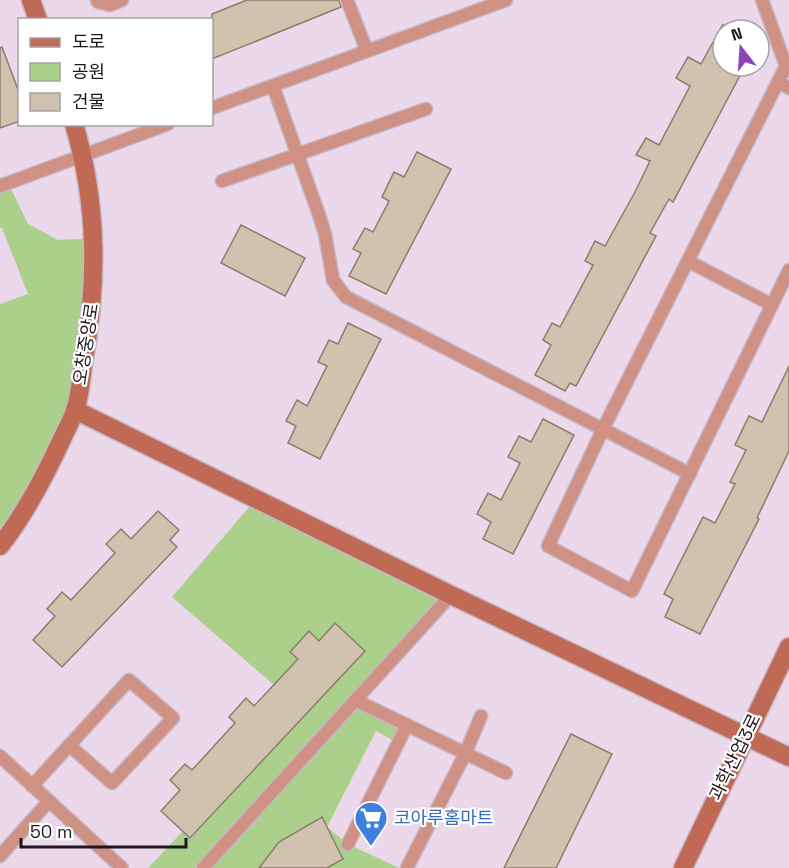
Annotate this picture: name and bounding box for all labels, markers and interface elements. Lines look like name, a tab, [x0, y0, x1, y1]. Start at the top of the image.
legend	[18, 18, 213, 126]
north arrow	[711, 18, 771, 78]
text: N	[729, 23, 745, 46]
text: 도로	[72, 30, 105, 53]
text: 공원	[72, 60, 105, 83]
text: 건물	[72, 90, 105, 113]
street label: 오창중앙로	[68, 301, 103, 387]
street label: 과학산업3로	[704, 710, 765, 804]
supermarket icon: 코아루홈마트	[353, 800, 389, 847]
place label: 코아루홈마트	[394, 806, 493, 829]
scale bar	[21, 811, 186, 849]
text: 50 m	[30, 820, 72, 843]

